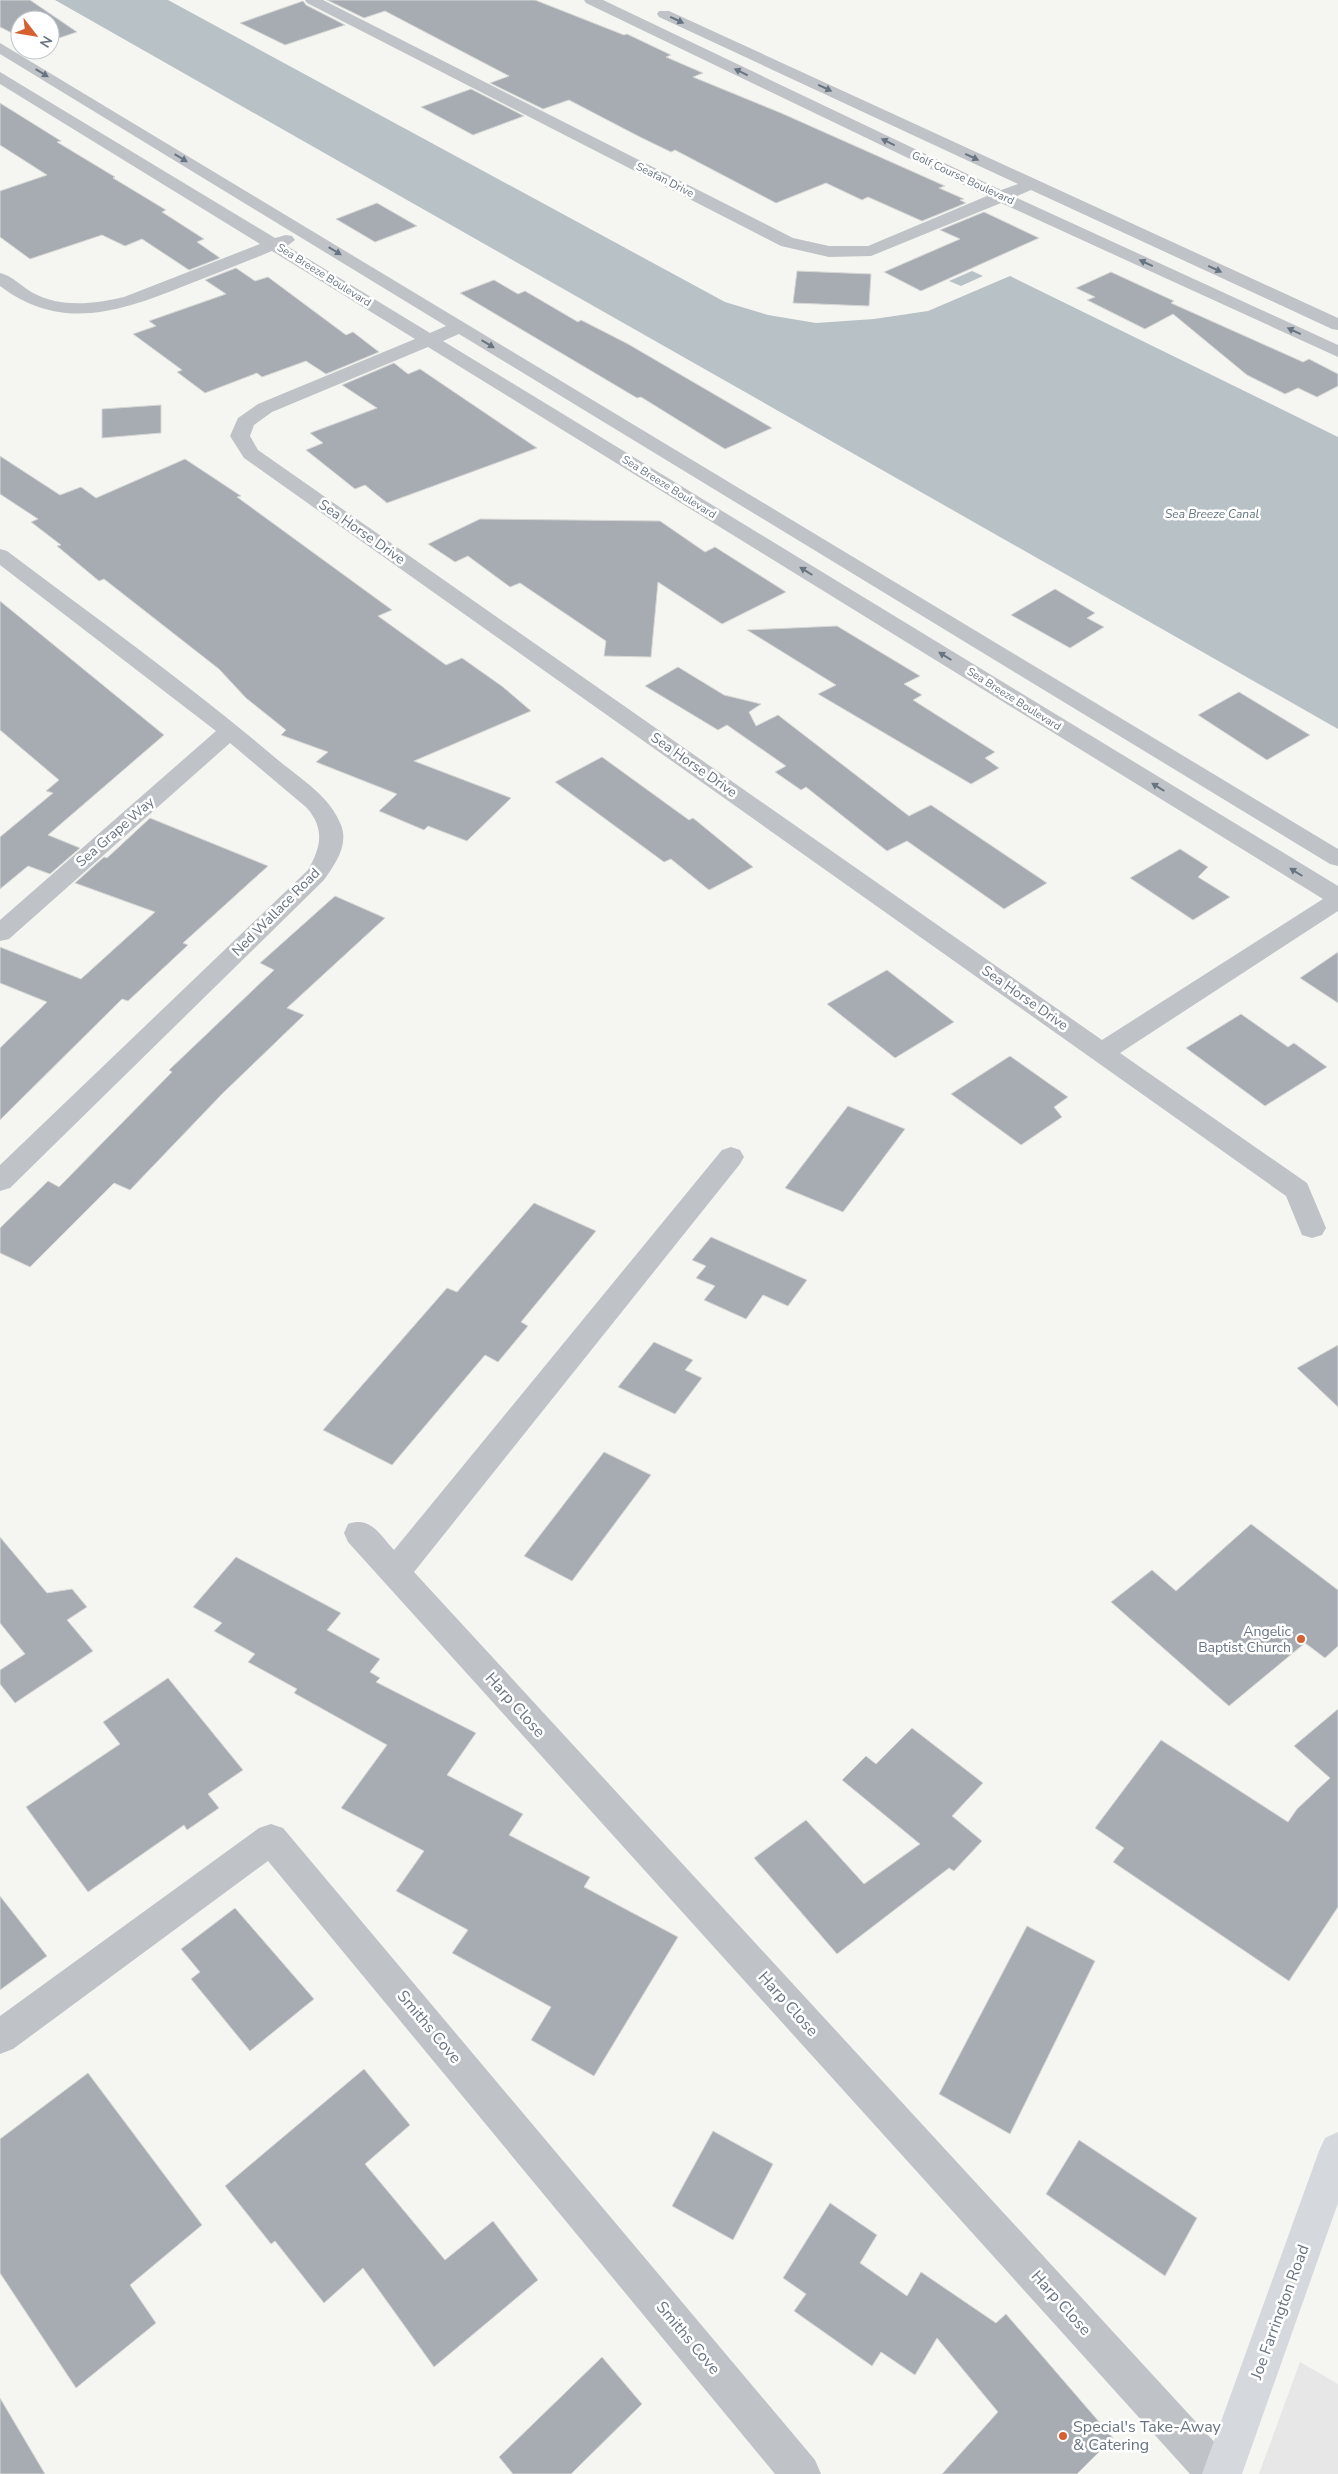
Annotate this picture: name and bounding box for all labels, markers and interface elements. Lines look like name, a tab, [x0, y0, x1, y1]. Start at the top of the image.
north arrow	[10, 10, 60, 60]
one-way arrow	[670, 17, 684, 25]
text: N	[35, 32, 57, 51]
one-way arrow	[734, 68, 749, 76]
one-way arrow	[35, 69, 48, 78]
one-way arrow	[818, 85, 832, 93]
one-way arrow	[881, 138, 895, 146]
street label: Golf Course Boulevard	[909, 148, 1017, 208]
one-way arrow	[965, 152, 980, 161]
one-way arrow	[174, 153, 187, 162]
street label: Seafan Drive	[634, 159, 697, 201]
street label: Sea Breeze Boulevard	[274, 240, 374, 310]
one-way arrow	[328, 246, 341, 256]
one-way arrow	[1139, 259, 1153, 267]
one-way arrow	[1208, 265, 1222, 273]
one-way arrow	[1287, 327, 1301, 335]
one-way arrow	[482, 340, 495, 349]
street label: Sea Breeze Boulevard	[619, 452, 719, 522]
street label: Sea Horse Drive	[315, 495, 409, 569]
water label: Sea Breeze Canal	[1165, 506, 1260, 522]
one-way arrow	[800, 567, 813, 576]
one-way arrow	[938, 652, 951, 661]
street label: Sea Breeze Boulevard	[964, 664, 1064, 734]
street label: Sea Horse Drive	[647, 728, 741, 802]
one-way arrow	[1151, 782, 1164, 791]
street label: Sea Grape Way	[72, 792, 159, 871]
street label: Ned Wallace Road	[228, 864, 324, 960]
one-way arrow	[1290, 867, 1303, 876]
street label: Sea Horse Drive	[978, 961, 1072, 1035]
place label: Angelic Baptist Church	[1198, 1622, 1292, 1657]
marker: Angelic Baptist Church	[1295, 1633, 1307, 1645]
street label: Harp Close	[480, 1668, 550, 1742]
street label: Harp Close	[753, 1967, 823, 2041]
street label: Smiths Cove	[392, 1986, 466, 2068]
street label: Joe Farrington Road	[1245, 2241, 1315, 2383]
street label: Harp Close	[1026, 2266, 1096, 2340]
street label: Smiths Cove	[651, 2297, 725, 2379]
place label: Special's Take-Away & Catering	[1073, 2416, 1222, 2456]
marker: Special's Take-Away & Catering	[1057, 2430, 1069, 2442]

